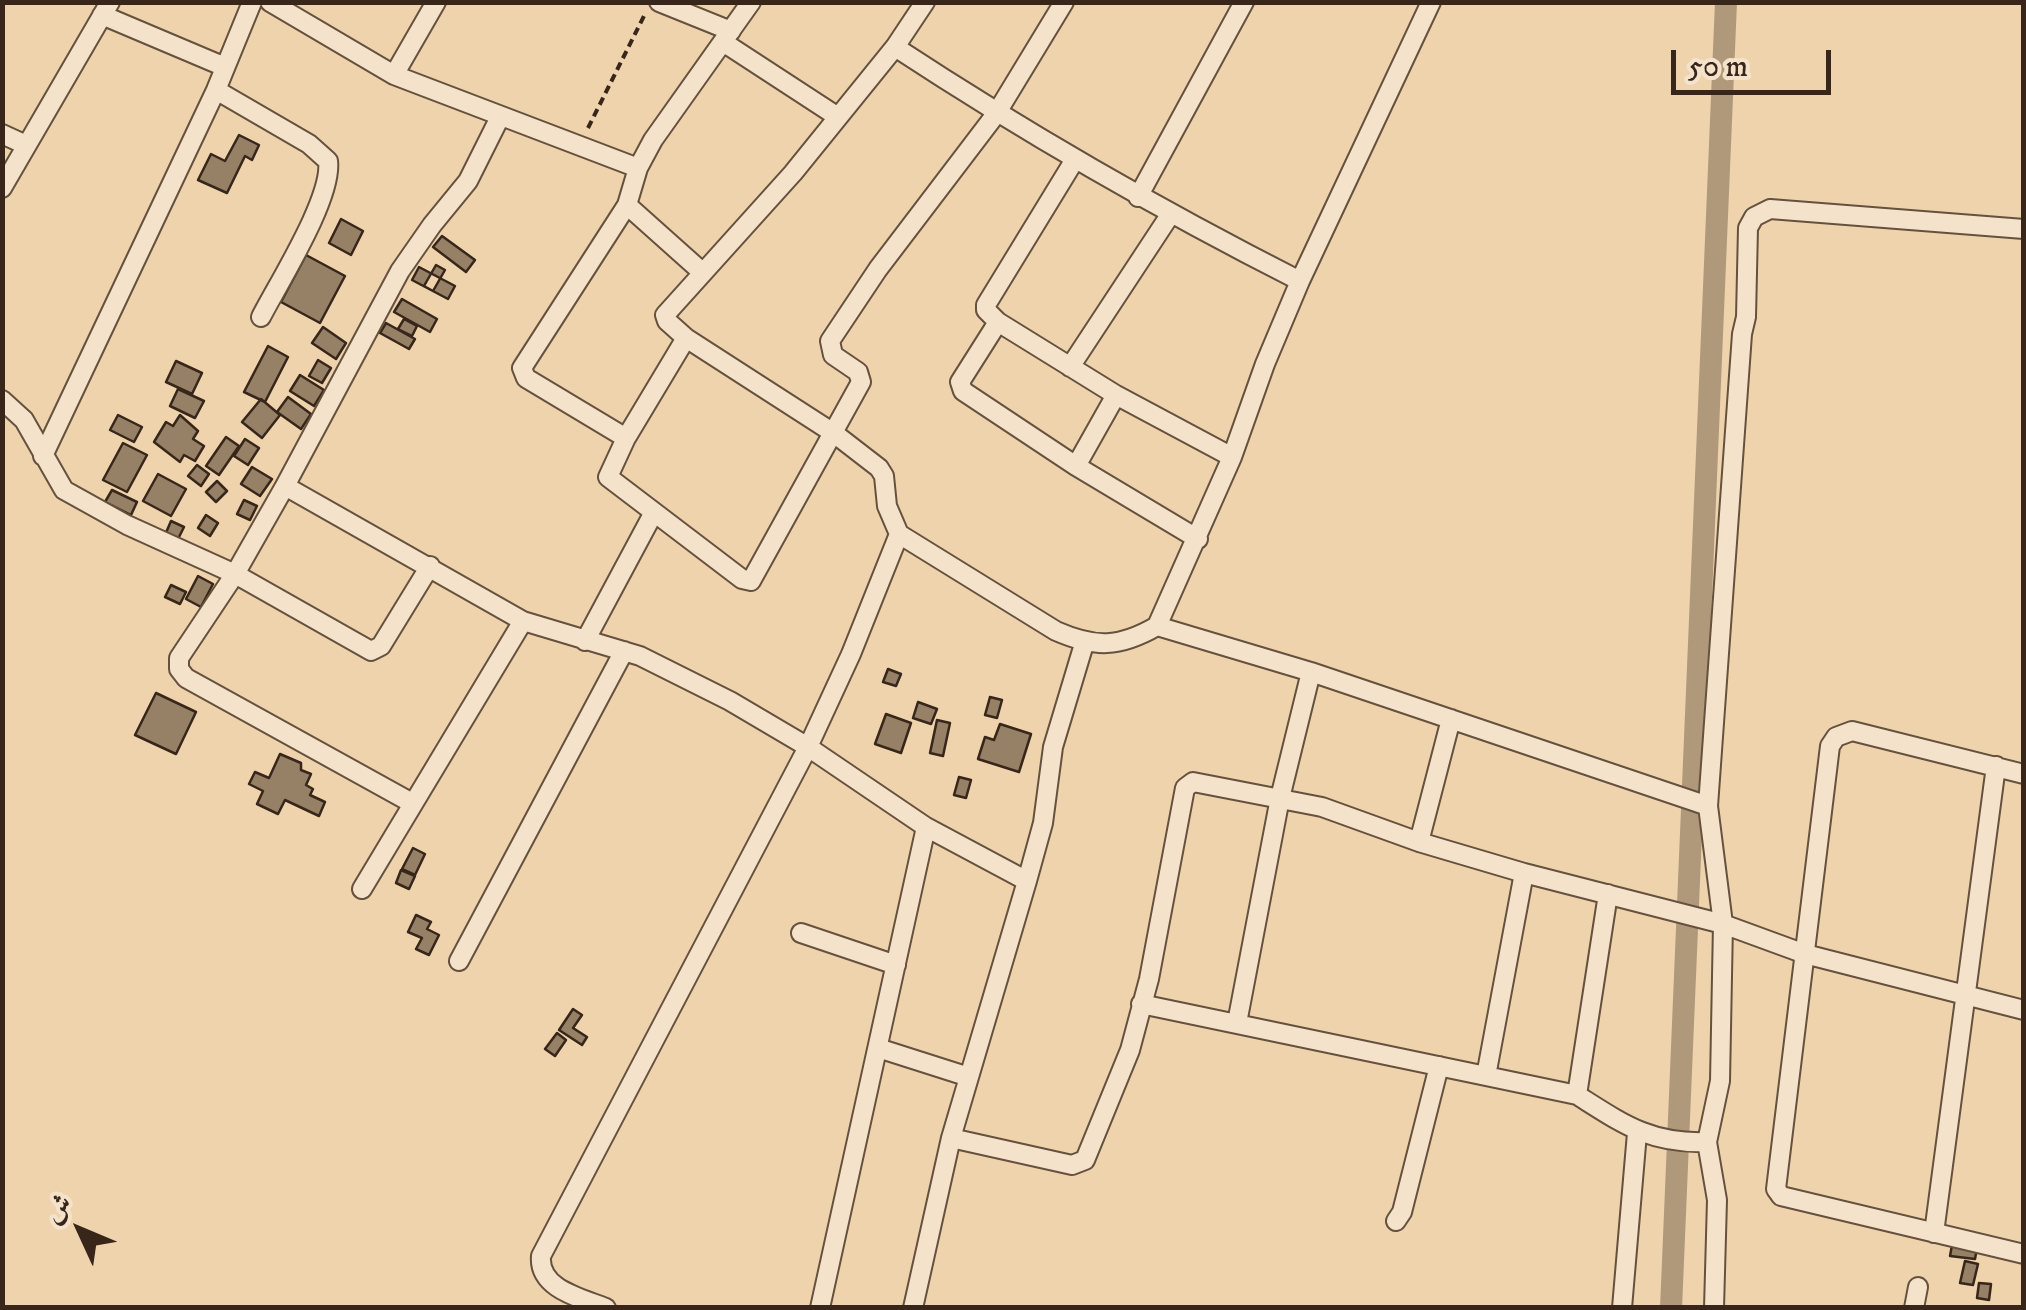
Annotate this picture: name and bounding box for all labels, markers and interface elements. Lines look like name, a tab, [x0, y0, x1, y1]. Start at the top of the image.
scale bar	[1676, 30, 1836, 92]
text: 50 m	[1688, 49, 1748, 86]
north arrow	[30, 1180, 130, 1280]
text: ش	[36, 1187, 80, 1231]

